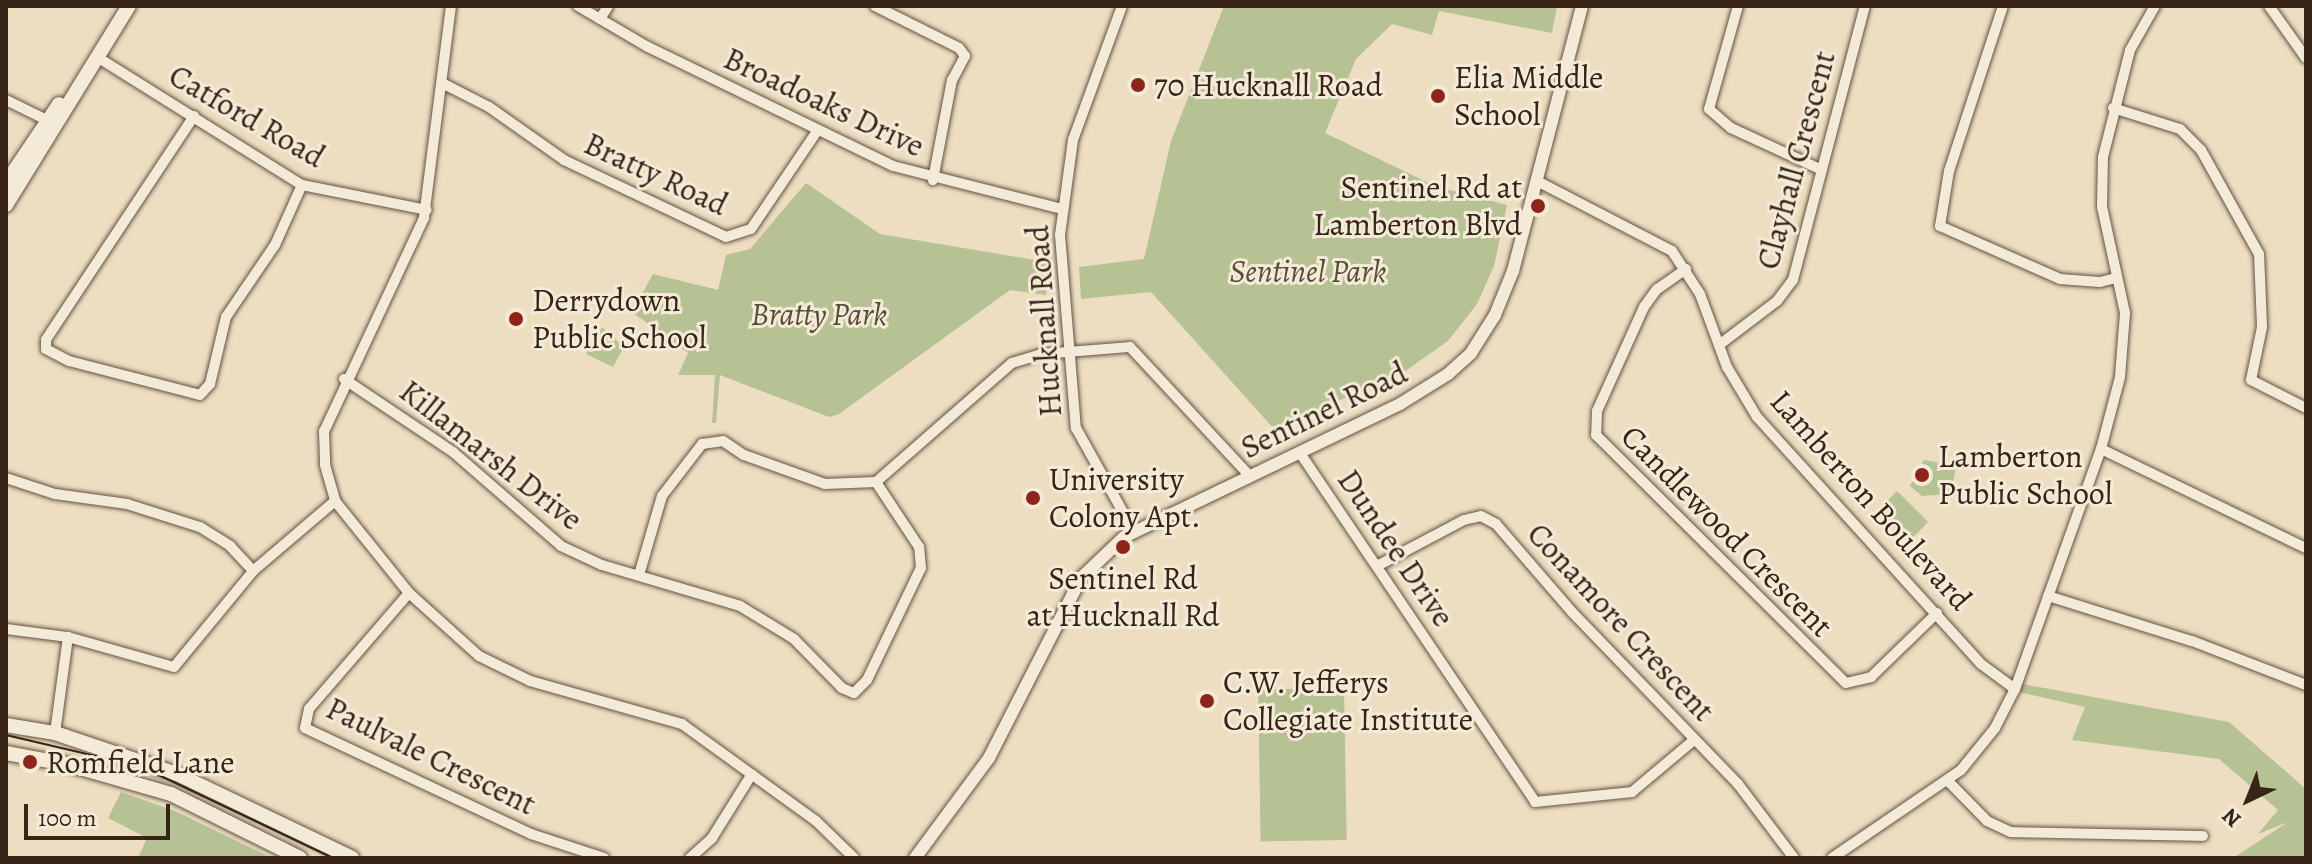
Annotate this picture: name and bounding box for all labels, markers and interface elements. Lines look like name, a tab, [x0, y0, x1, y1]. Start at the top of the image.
street label: Broadoaks Drive	[718, 39, 930, 165]
street label: Clayhall Crescent	[1748, 47, 1844, 273]
street label: Catford Road	[162, 56, 332, 176]
place label: Elia Middle School	[1454, 59, 1603, 134]
place label: 70 Hucknall Road	[1154, 66, 1383, 104]
marker: 70 Hucknall Road	[1129, 76, 1147, 94]
marker: Elia Middle School	[1429, 87, 1447, 105]
street label: Bratty Road	[578, 124, 734, 224]
place label: Sentinel Rd at Lamberton Blvd	[1313, 169, 1522, 244]
marker: Sentinel Rd at Lamberton Blvd	[1529, 197, 1547, 215]
street label: Hucknall Road	[1018, 224, 1070, 418]
park label: Sentinel Park	[1230, 252, 1386, 290]
place label: Derrydown Public School	[532, 282, 707, 357]
park label: Bratty Park	[751, 295, 887, 333]
marker: Derrydown Public School	[507, 310, 525, 328]
street label: Sentinel Road	[1235, 353, 1413, 467]
street label: Killamarsh Drive	[392, 372, 590, 538]
street label: Lamberton Boulevard	[1762, 382, 1980, 618]
street label: Candlewood Crescent	[1613, 417, 1841, 645]
place label: Lamberton Public School	[1938, 438, 2113, 513]
place label: University Colony Apt.	[1049, 461, 1201, 536]
street label: Dundee Drive	[1329, 462, 1463, 634]
marker: Lamberton Public School	[1913, 466, 1931, 484]
marker: University Colony Apt.	[1024, 489, 1042, 507]
street label: Conamore Crescent	[1519, 515, 1723, 729]
marker: Sentinel Rd at Hucknall Rd	[1114, 538, 1132, 556]
place label: Sentinel Rd at Hucknall Rd	[1027, 560, 1219, 635]
place label: C.W. Jefferys Collegiate Institute	[1223, 664, 1473, 739]
street label: Paulvale Crescent	[320, 689, 542, 823]
marker: C.W. Jefferys Collegiate Institute	[1198, 692, 1216, 710]
place label: Romfield Lane	[46, 743, 235, 781]
marker: Romfield Lane	[21, 753, 39, 771]
north arrow	[2208, 760, 2288, 840]
scale bar	[28, 788, 174, 838]
text: N	[2216, 801, 2248, 834]
text: 100 m	[38, 802, 97, 834]

